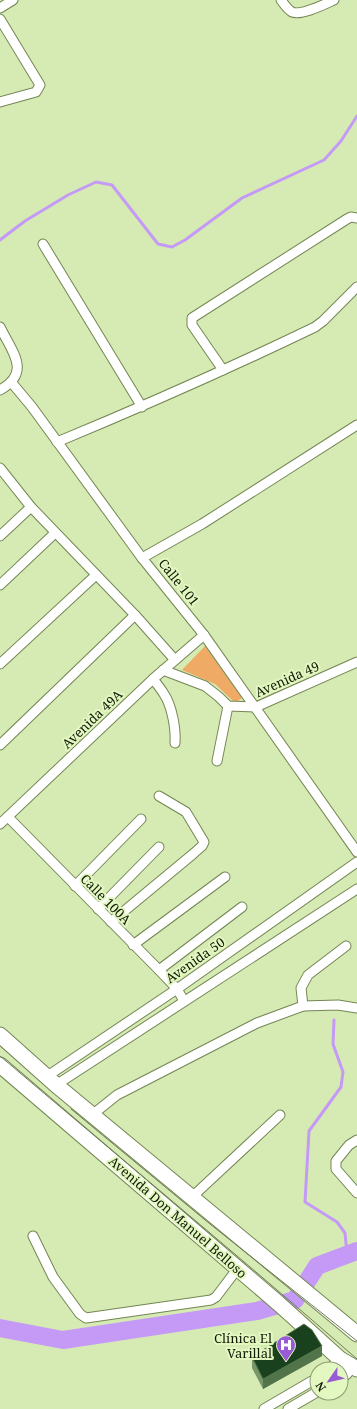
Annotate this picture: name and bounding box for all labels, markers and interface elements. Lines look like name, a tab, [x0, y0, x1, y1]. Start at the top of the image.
street label: Calle 101	[155, 555, 203, 609]
street label: Avenida 49	[252, 657, 322, 701]
street label: Avenida 49A	[58, 685, 127, 752]
street label: Calle 100A	[77, 870, 136, 929]
street label: Avenida 50	[162, 933, 228, 987]
street label: Avenida Don Manuel Belloso	[105, 1152, 251, 1282]
place label: Clínica El Varillal	[214, 1329, 272, 1362]
hospital icon: Clínica El Varillal	[275, 1334, 297, 1362]
north arrow	[309, 1361, 349, 1401]
text: N	[311, 1379, 329, 1395]

